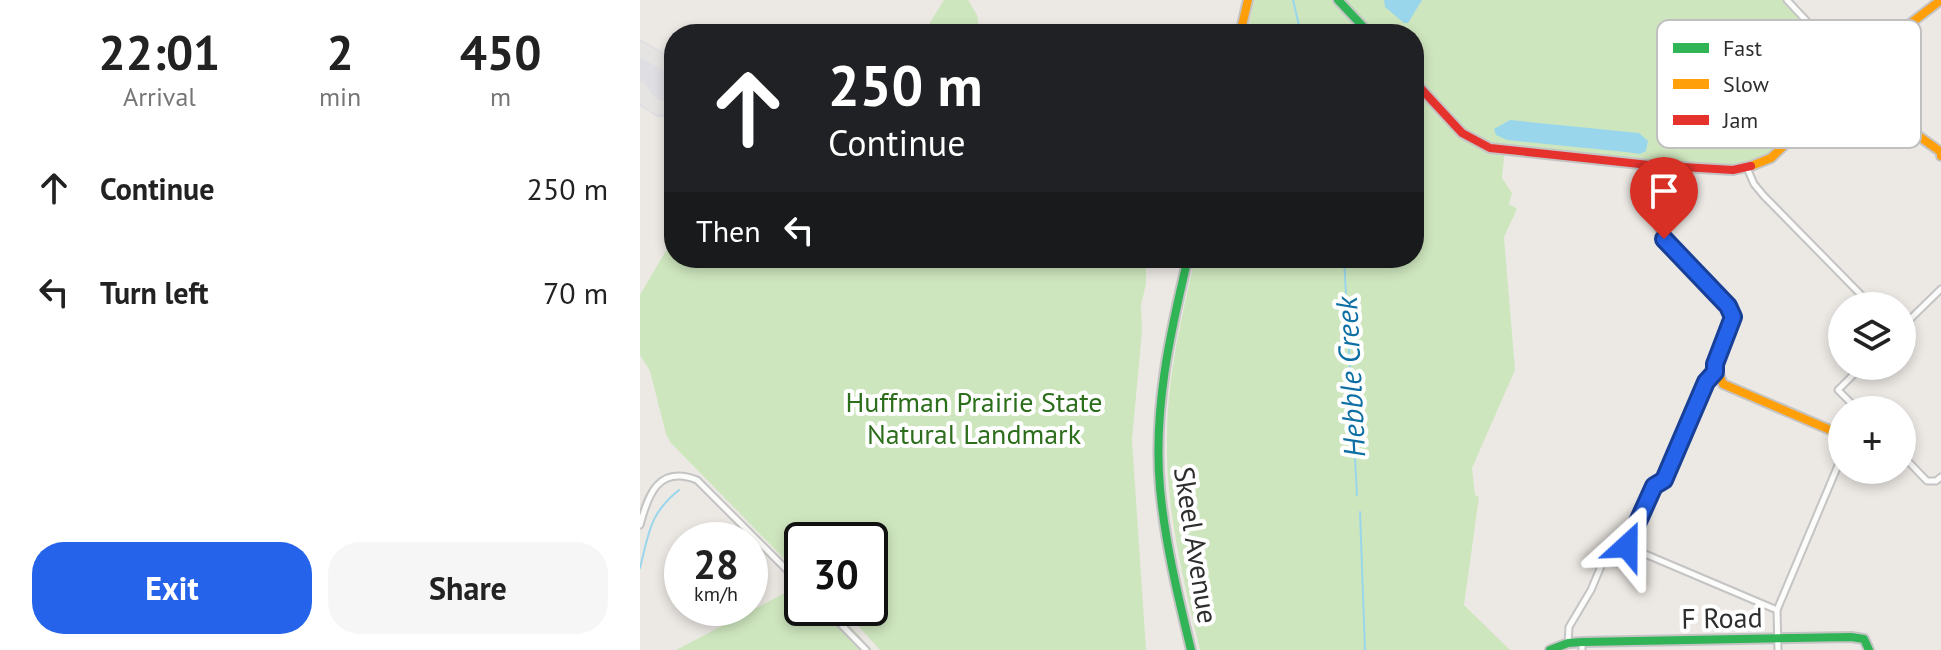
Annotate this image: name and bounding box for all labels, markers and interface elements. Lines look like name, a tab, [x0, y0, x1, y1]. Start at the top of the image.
legend	[1657, 20, 1921, 148]
text: 22:01	[99, 21, 220, 83]
text: 2	[326, 21, 354, 83]
text: 450	[460, 21, 541, 83]
text: Fast	[1723, 34, 1763, 62]
text: 250 m	[828, 49, 983, 121]
icon: ahead	[696, 56, 800, 160]
text: Slow	[1723, 70, 1769, 98]
text: Arrival	[123, 80, 196, 113]
text: min	[319, 80, 361, 113]
text: m	[490, 80, 511, 113]
text: Jam	[1722, 106, 1758, 134]
text: Continue	[828, 119, 966, 166]
pin	[1630, 157, 1698, 239]
icon: ahead	[32, 166, 76, 210]
text: Continue	[100, 169, 214, 208]
text: 250 m	[527, 169, 608, 208]
icon: arrive	[1642, 169, 1686, 213]
icon: left	[777, 208, 821, 252]
text: Then	[696, 211, 761, 250]
icon: left	[32, 270, 76, 314]
text: Turn left	[100, 273, 208, 312]
text: 70 m	[543, 273, 608, 312]
map controls	[1828, 292, 1916, 484]
button: layers	[1828, 292, 1916, 380]
water label: Hebble Creek	[1326, 294, 1373, 458]
park label: Huffman Prairie State Natural Landmark	[845, 383, 1103, 452]
button: +	[1828, 396, 1916, 484]
street label: Skeel Avenue	[1166, 464, 1227, 626]
position arrow	[1585, 504, 1669, 588]
speed limit sign: 30	[784, 522, 888, 626]
text: 28	[693, 538, 739, 590]
button: Exit	[32, 542, 312, 634]
button: Share	[328, 542, 608, 634]
text: km/h	[694, 581, 738, 607]
street label: F Road	[1681, 598, 1763, 637]

